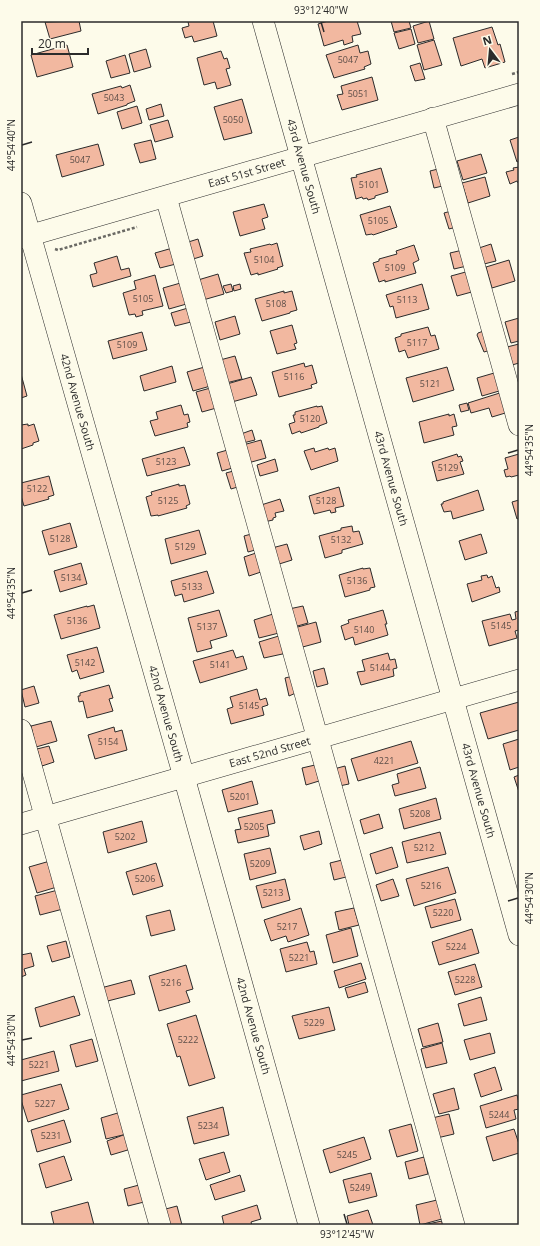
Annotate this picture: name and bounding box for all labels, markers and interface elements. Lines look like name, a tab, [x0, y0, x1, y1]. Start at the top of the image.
text: 93°12'40"W	[294, 3, 349, 17]
scale bar	[32, 30, 88, 56]
north arrow	[470, 30, 510, 70]
text: N	[481, 31, 493, 48]
text: 20 m	[38, 35, 66, 52]
house number: 5047	[338, 53, 358, 66]
house number: 5051	[348, 87, 368, 100]
house number: 5043	[104, 91, 124, 104]
house number: 5050	[223, 113, 243, 126]
street label: 43rd Avenue South	[284, 117, 325, 215]
text: 44°54'40"N	[4, 119, 18, 171]
house number: 5047	[70, 153, 90, 166]
street label: East 51st Street	[206, 154, 287, 191]
house number: 5101	[359, 178, 379, 191]
house number: 5105	[368, 214, 388, 227]
house number: 5104	[254, 253, 274, 266]
house number: 5109	[385, 261, 405, 274]
house number: 5105	[133, 292, 153, 305]
house number: 5113	[397, 293, 417, 306]
house number: 5108	[266, 297, 286, 310]
house number: 5117	[407, 336, 427, 349]
house number: 5109	[117, 338, 137, 351]
street label: 42nd Avenue South	[57, 352, 99, 452]
house number: 5116	[284, 370, 304, 383]
house number: 5121	[420, 377, 440, 390]
house number: 5120	[300, 412, 320, 425]
text: 44°54'35"N	[522, 424, 536, 476]
street label: 43rd Avenue South	[371, 429, 412, 527]
house number: 5123	[156, 455, 176, 468]
house number: 5129	[438, 461, 458, 474]
house number: 5122	[27, 482, 47, 495]
house number: 5125	[158, 494, 178, 507]
house number: 5128	[316, 494, 336, 507]
house number: 5128	[50, 532, 70, 545]
house number: 5132	[331, 533, 351, 546]
house number: 5129	[175, 540, 195, 553]
text: 44°54'35"N	[4, 567, 18, 619]
house number: 5134	[61, 571, 81, 584]
house number: 5136	[347, 574, 367, 587]
house number: 5133	[182, 580, 202, 593]
house number: 5136	[67, 614, 87, 627]
house number: 5145	[491, 619, 511, 632]
house number: 5137	[197, 620, 217, 633]
house number: 5140	[354, 623, 374, 636]
house number: 5142	[75, 656, 95, 669]
house number: 5141	[210, 658, 230, 671]
house number: 5144	[370, 661, 390, 674]
street label: 42nd Avenue South	[146, 663, 187, 764]
house number: 5145	[239, 699, 259, 712]
street label: East 52nd Street	[227, 733, 312, 770]
house number: 5154	[98, 735, 118, 748]
street label: 43rd Avenue South	[459, 741, 499, 839]
house number: 4221	[374, 754, 394, 767]
house number: 5201	[230, 790, 250, 803]
house number: 5208	[410, 807, 430, 820]
house number: 5205	[244, 820, 264, 833]
house number: 5202	[115, 830, 135, 843]
house number: 5212	[414, 841, 434, 854]
house number: 5209	[250, 857, 270, 870]
house number: 5206	[135, 872, 155, 885]
text: 44°54'30"N	[522, 872, 536, 924]
house number: 5216	[421, 879, 441, 892]
house number: 5213	[263, 886, 283, 899]
house number: 5220	[433, 906, 453, 919]
house number: 5217	[277, 920, 297, 933]
house number: 5224	[446, 940, 466, 953]
house number: 5221	[289, 951, 309, 964]
house number: 5228	[455, 973, 475, 986]
street label: 42nd Avenue South	[233, 975, 275, 1076]
house number: 5216	[161, 976, 181, 989]
text: 44°54'30"N	[4, 1014, 18, 1066]
house number: 5229	[304, 1016, 324, 1029]
house number: 5222	[178, 1033, 198, 1046]
house number: 5221	[29, 1058, 49, 1071]
house number: 5227	[35, 1097, 55, 1110]
house number: 5244	[489, 1108, 509, 1121]
house number: 5234	[198, 1119, 218, 1132]
house number: 5231	[41, 1129, 61, 1142]
house number: 5245	[337, 1148, 357, 1161]
house number: 5249	[350, 1181, 370, 1194]
text: 93°12'45"W	[320, 1227, 375, 1241]

